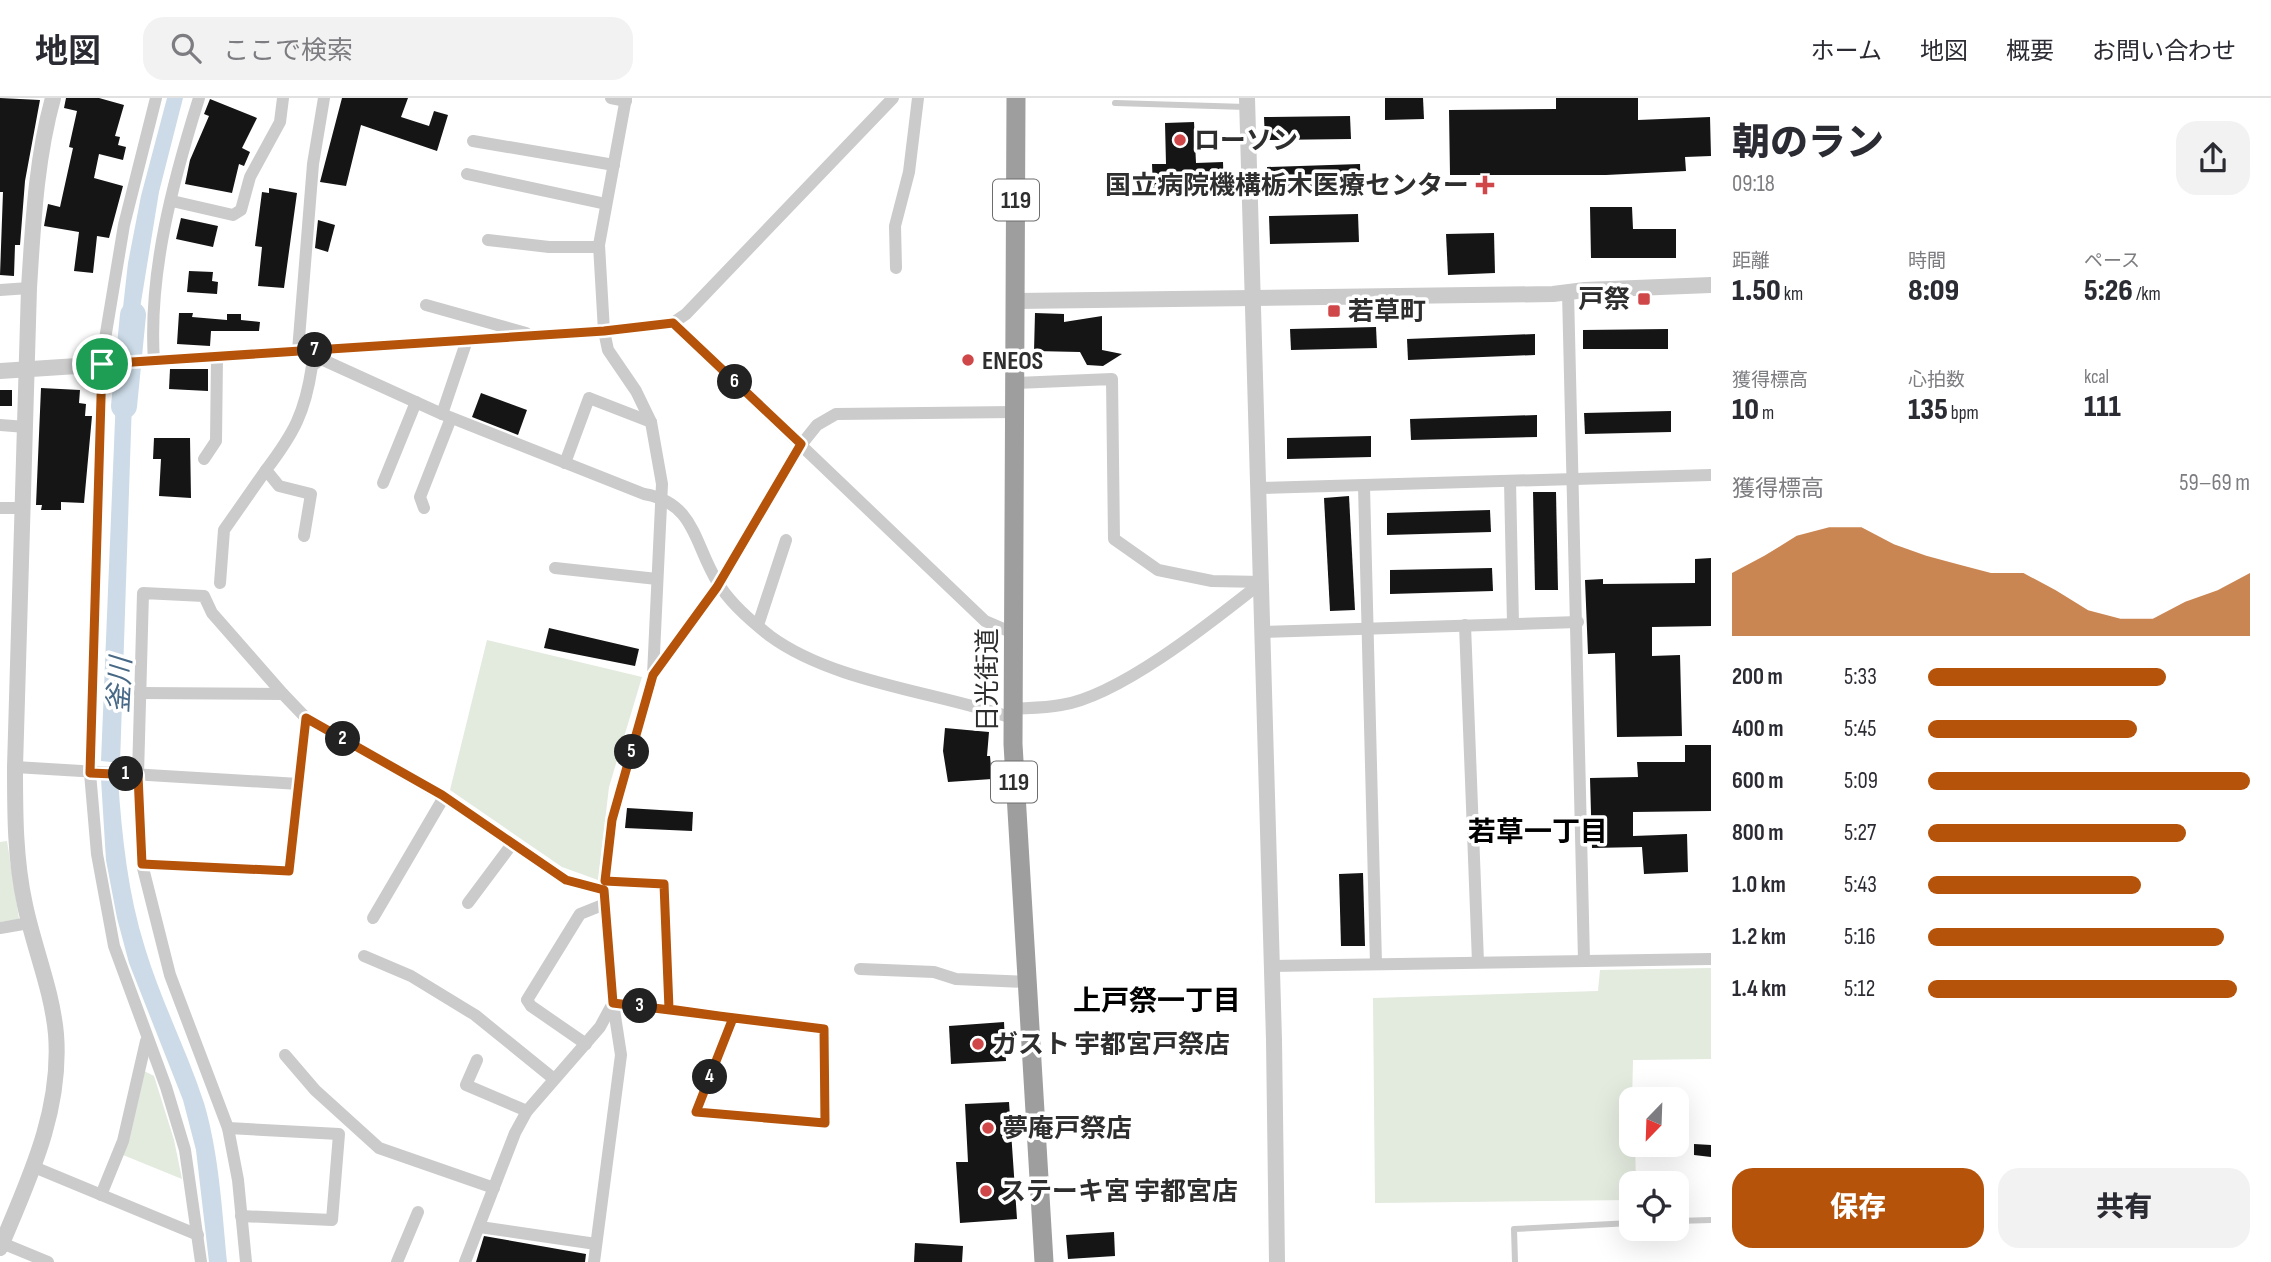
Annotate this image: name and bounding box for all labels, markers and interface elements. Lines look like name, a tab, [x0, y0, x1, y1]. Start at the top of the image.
search box	[143, 17, 633, 80]
icon: search	[167, 29, 205, 67]
text: 地図	[35, 32, 101, 72]
text: ここで検索	[223, 36, 353, 67]
text: ホーム	[1811, 37, 1882, 66]
text: 地図	[1920, 37, 1968, 66]
text: 概要	[2006, 37, 2054, 66]
text: お問い合わせ	[2092, 37, 2236, 66]
text: 朝のラン	[1732, 121, 1884, 166]
button: share	[2176, 121, 2250, 195]
place label: ローソン	[1194, 126, 1298, 157]
marker: ローソン	[1172, 132, 1188, 148]
text: 09:18	[1732, 170, 1775, 198]
place label: 国立病院機構栃木医療センター	[1105, 171, 1469, 202]
marker: 国立病院機構栃木医療センター	[1475, 175, 1495, 195]
road number: 119	[993, 180, 1039, 220]
text: 距離	[1732, 250, 1770, 273]
text: 時間	[1908, 250, 1946, 273]
text: ペース	[2084, 250, 2140, 273]
text: 1.50	[1732, 273, 1781, 309]
text: 8:09	[1908, 273, 1959, 309]
text: 5:26	[2084, 273, 2133, 309]
text: km	[1781, 283, 1803, 306]
text: /km	[2133, 283, 2161, 306]
place label: 戸祭	[1578, 285, 1630, 316]
marker: 戸祭	[1636, 291, 1652, 307]
place label: 若草町	[1348, 297, 1426, 328]
marker: 若草町	[1326, 303, 1342, 319]
pin: 7	[298, 332, 332, 368]
pin	[72, 334, 132, 394]
text: 7	[310, 338, 319, 361]
icon: arrive	[83, 345, 121, 383]
place label: ENEOS	[982, 346, 1043, 377]
marker: ENEOS	[960, 352, 976, 368]
pin: 6	[718, 364, 752, 400]
text: kcal	[2084, 366, 2109, 389]
text: 獲得標高	[1732, 369, 1808, 392]
text: 心拍数	[1908, 369, 1965, 392]
text: 6	[730, 370, 739, 393]
text: 111	[2084, 389, 2121, 425]
text: 10	[1732, 392, 1759, 428]
text: 135	[1908, 392, 1948, 428]
text: m	[1759, 402, 1774, 425]
text: bpm	[1948, 402, 1979, 425]
text: 59–69 m	[2179, 469, 2250, 497]
text: 獲得標高	[1732, 475, 1824, 503]
street label: 日光街道	[973, 628, 1004, 732]
water label: 釜川	[103, 653, 139, 714]
text: 200 m	[1732, 663, 1783, 691]
text: 5:33	[1844, 663, 1877, 691]
text: 400 m	[1732, 715, 1783, 743]
text: 5:45	[1844, 715, 1876, 743]
pin: 2	[326, 722, 360, 756]
text: 2	[338, 727, 347, 750]
pin: 5	[614, 734, 650, 770]
text: 5	[627, 740, 636, 763]
pin: 1	[108, 756, 144, 792]
text: 1	[122, 762, 129, 785]
road number: 119	[991, 762, 1037, 802]
text: 600 m	[1732, 767, 1784, 795]
text: 5:09	[1844, 767, 1878, 795]
district label: 若草一丁目	[1468, 816, 1608, 849]
text: 800 m	[1732, 819, 1784, 847]
text: 5:27	[1844, 819, 1876, 847]
text: 1.0 km	[1732, 871, 1786, 899]
text: 5:43	[1844, 871, 1877, 899]
text: 1.2 km	[1732, 923, 1786, 951]
text: 5:16	[1844, 923, 1876, 951]
text: 1.4 km	[1732, 975, 1786, 1003]
text: 5:12	[1844, 975, 1875, 1003]
district label: 上戸祭一丁目	[1073, 985, 1241, 1018]
pin: 3	[622, 988, 658, 1024]
text: 3	[635, 994, 644, 1017]
place label: ガスト 宇都宮戸祭店	[992, 1030, 1230, 1061]
marker: ガスト 宇都宮戸祭店	[970, 1036, 986, 1052]
pin: 4	[692, 1060, 728, 1094]
text: 4	[705, 1065, 714, 1088]
north arrow	[1619, 1087, 1689, 1157]
map controls	[1619, 1087, 1689, 1241]
place label: 夢庵戸祭店	[1002, 1114, 1132, 1145]
marker: 夢庵戸祭店	[980, 1120, 996, 1136]
button: 保存	[1732, 1168, 1984, 1248]
button: 共有	[1998, 1168, 2250, 1248]
button: locate	[1619, 1171, 1689, 1241]
place label: ステーキ宮 宇都宮店	[1000, 1177, 1238, 1208]
marker: ステーキ宮 宇都宮店	[978, 1183, 994, 1199]

